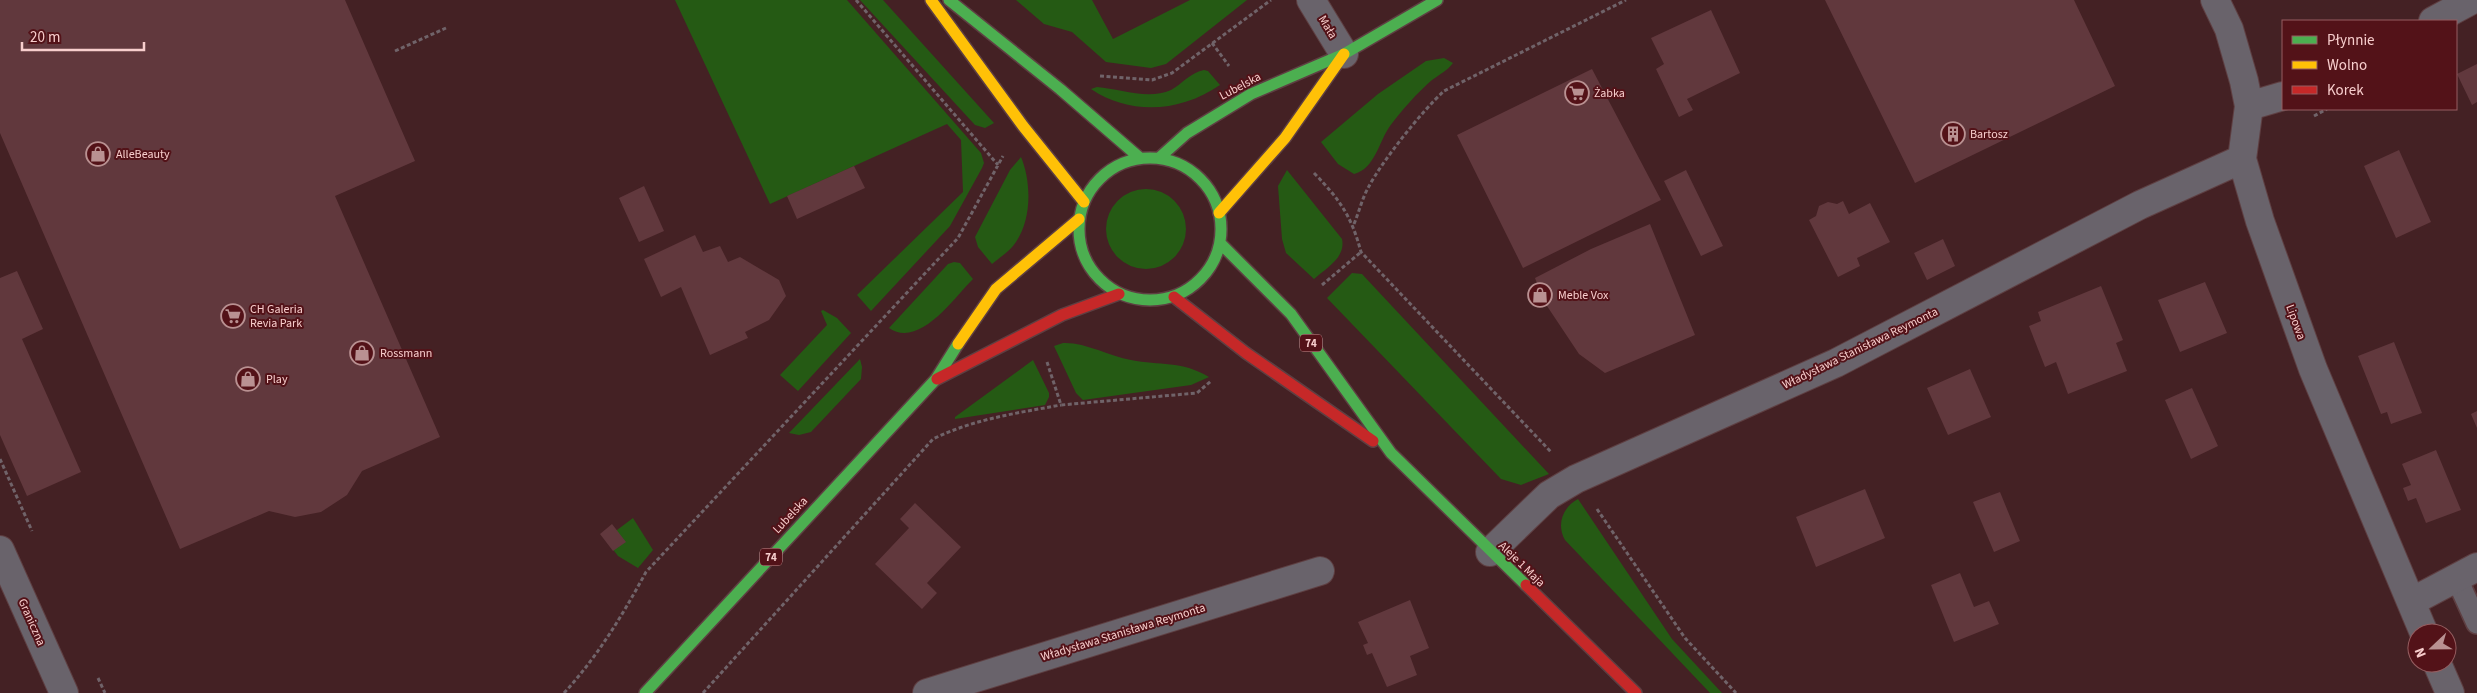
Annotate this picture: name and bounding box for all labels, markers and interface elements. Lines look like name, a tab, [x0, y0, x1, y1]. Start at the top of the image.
street label: Mała	[1314, 12, 1341, 42]
scale bar	[22, 20, 145, 52]
legend	[2282, 20, 2457, 110]
text: 20 m	[30, 27, 60, 48]
text: Płynnie	[2327, 30, 2375, 51]
text: Wolno	[2327, 55, 2367, 76]
street label: Lubelska	[1216, 68, 1264, 104]
supermarket icon: Żabka	[1564, 80, 1590, 106]
text: Korek	[2327, 80, 2364, 101]
place label: Żabka	[1594, 85, 1625, 102]
building icon: Bartosz	[1940, 121, 1966, 147]
place label: Bartosz	[1970, 126, 2008, 143]
shop icon: AlleBeauty	[85, 141, 111, 167]
place label: AlleBeauty	[116, 146, 170, 163]
shop icon: Meble Vox	[1527, 282, 1553, 308]
place label: Meble Vox	[1558, 287, 1609, 304]
place label: CH Galeria Revia Park	[250, 301, 303, 332]
street label: Lipowa	[2281, 302, 2310, 342]
supermarket icon: CH Galeria Revia Park	[220, 303, 246, 329]
street label: Władysława Stanisława Reymonta	[1780, 303, 1941, 394]
road number: 74	[1300, 334, 1322, 352]
shop icon: Rossmann	[349, 340, 375, 366]
place label: Rossmann	[380, 345, 432, 362]
shop icon: Play	[235, 366, 261, 392]
place label: Play	[266, 371, 288, 388]
street label: Lubelska	[769, 493, 812, 538]
street label: Aleje 1 Maja	[1495, 538, 1549, 591]
road number: 74	[760, 548, 782, 566]
street label: Graniczna	[14, 596, 49, 649]
street label: Władysława Stanisława Reymonta	[1039, 599, 1207, 666]
north arrow	[2407, 623, 2457, 673]
text: N	[2410, 644, 2432, 661]

